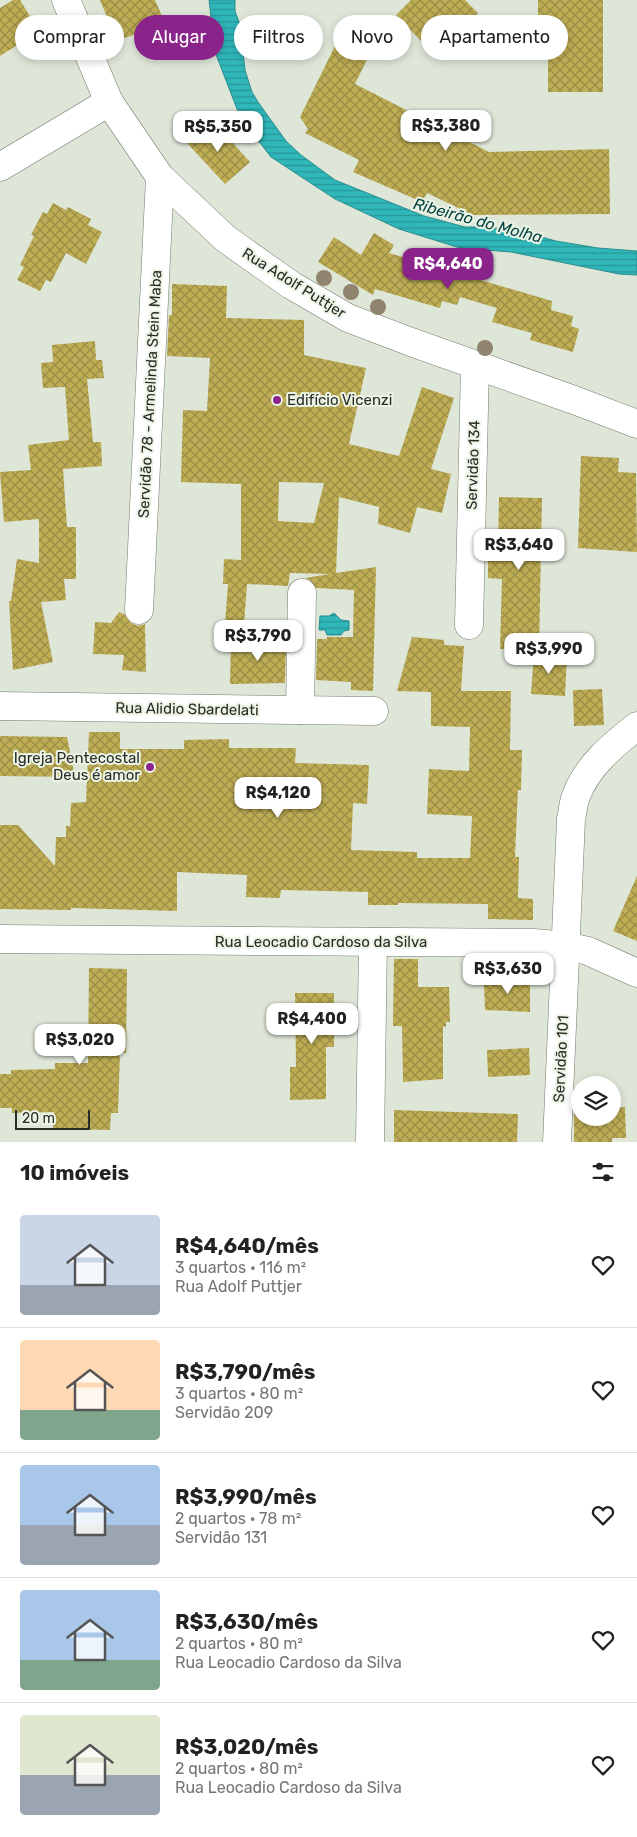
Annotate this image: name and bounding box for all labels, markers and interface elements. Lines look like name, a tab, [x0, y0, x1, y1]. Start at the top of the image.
chip: Comprar	[15, 15, 124, 60]
chip: Alugar	[134, 15, 224, 60]
chip: Filtros	[234, 15, 323, 60]
chip: Novo	[333, 15, 411, 60]
chip: Apartamento	[421, 15, 568, 60]
pin: R$5,350	[172, 110, 264, 153]
pin: R$3,380	[400, 110, 492, 152]
text: R$3,380	[412, 116, 481, 135]
text: R$5,350	[184, 117, 252, 136]
water label: Ribeirão do Molha	[411, 194, 545, 247]
street label: Rua Adolf Puttjer	[239, 244, 349, 322]
pin: R$4,640	[402, 248, 494, 290]
text: R$4,640	[413, 254, 483, 273]
street label: Servidão 78 - Armelinda Stein Maba	[135, 269, 165, 519]
place label: Edifício Vicenzi	[287, 391, 392, 409]
marker: Edifício Vicenzi	[271, 394, 283, 406]
street label: Servidão 134	[462, 420, 484, 510]
pin: R$3,640	[473, 528, 565, 571]
text: R$3,640	[485, 535, 553, 554]
pin: R$3,790	[212, 620, 304, 662]
text: R$3,790	[225, 626, 291, 645]
pin: R$3,990	[503, 632, 595, 675]
text: R$3,990	[515, 639, 583, 658]
street label: Rua Alidio Sbardelati	[115, 699, 259, 719]
place label: Igreja Pentecostal Deus é amor	[14, 749, 140, 784]
marker: Igreja Pentecostal Deus é amor	[144, 761, 156, 773]
pin: R$4,120	[232, 776, 324, 819]
text: R$4,120	[245, 783, 311, 802]
street label: Rua Leocadio Cardoso da Silva	[215, 933, 427, 951]
pin: R$3,630	[462, 952, 554, 995]
text: R$3,630	[474, 959, 542, 978]
pin: R$4,400	[266, 1002, 358, 1045]
text: R$4,400	[277, 1009, 347, 1028]
street label: Servidão 101	[550, 1015, 572, 1103]
pin: R$3,020	[34, 1024, 126, 1066]
text: R$3,020	[46, 1030, 114, 1049]
map controls	[571, 1076, 621, 1126]
button: layers	[571, 1076, 621, 1126]
scale bar	[15, 1107, 90, 1130]
text: 20 m	[22, 1110, 55, 1127]
icon: filters	[589, 1158, 617, 1186]
text: 10 imóveis	[20, 1160, 129, 1185]
text: R$4,640/mês	[175, 1233, 319, 1258]
icon: home	[60, 1235, 120, 1295]
icon: heart	[589, 1251, 617, 1279]
text: 3 quartos · 116 m²	[175, 1258, 306, 1277]
text: Rua Adolf Puttjer	[175, 1277, 302, 1296]
text: R$3,790/mês	[175, 1359, 315, 1384]
icon: home	[60, 1360, 120, 1420]
icon: heart	[589, 1376, 617, 1404]
text: 3 quartos · 80 m²	[175, 1384, 303, 1403]
text: Servidão 209	[175, 1403, 273, 1422]
text: R$3,990/mês	[175, 1484, 317, 1509]
icon: home	[60, 1485, 120, 1545]
icon: heart	[589, 1501, 617, 1529]
text: 2 quartos · 78 m²	[175, 1509, 301, 1528]
text: Servidão 131	[175, 1528, 267, 1547]
text: R$3,630/mês	[175, 1609, 318, 1634]
icon: home	[60, 1610, 120, 1670]
icon: heart	[589, 1626, 617, 1654]
text: 2 quartos · 80 m²	[175, 1634, 303, 1653]
text: Rua Leocadio Cardoso da Silva	[175, 1653, 402, 1672]
text: R$3,020/mês	[175, 1734, 318, 1759]
icon: home	[60, 1735, 120, 1795]
icon: heart	[589, 1751, 617, 1779]
text: 2 quartos · 80 m²	[175, 1759, 303, 1778]
text: Rua Leocadio Cardoso da Silva	[175, 1778, 402, 1797]

